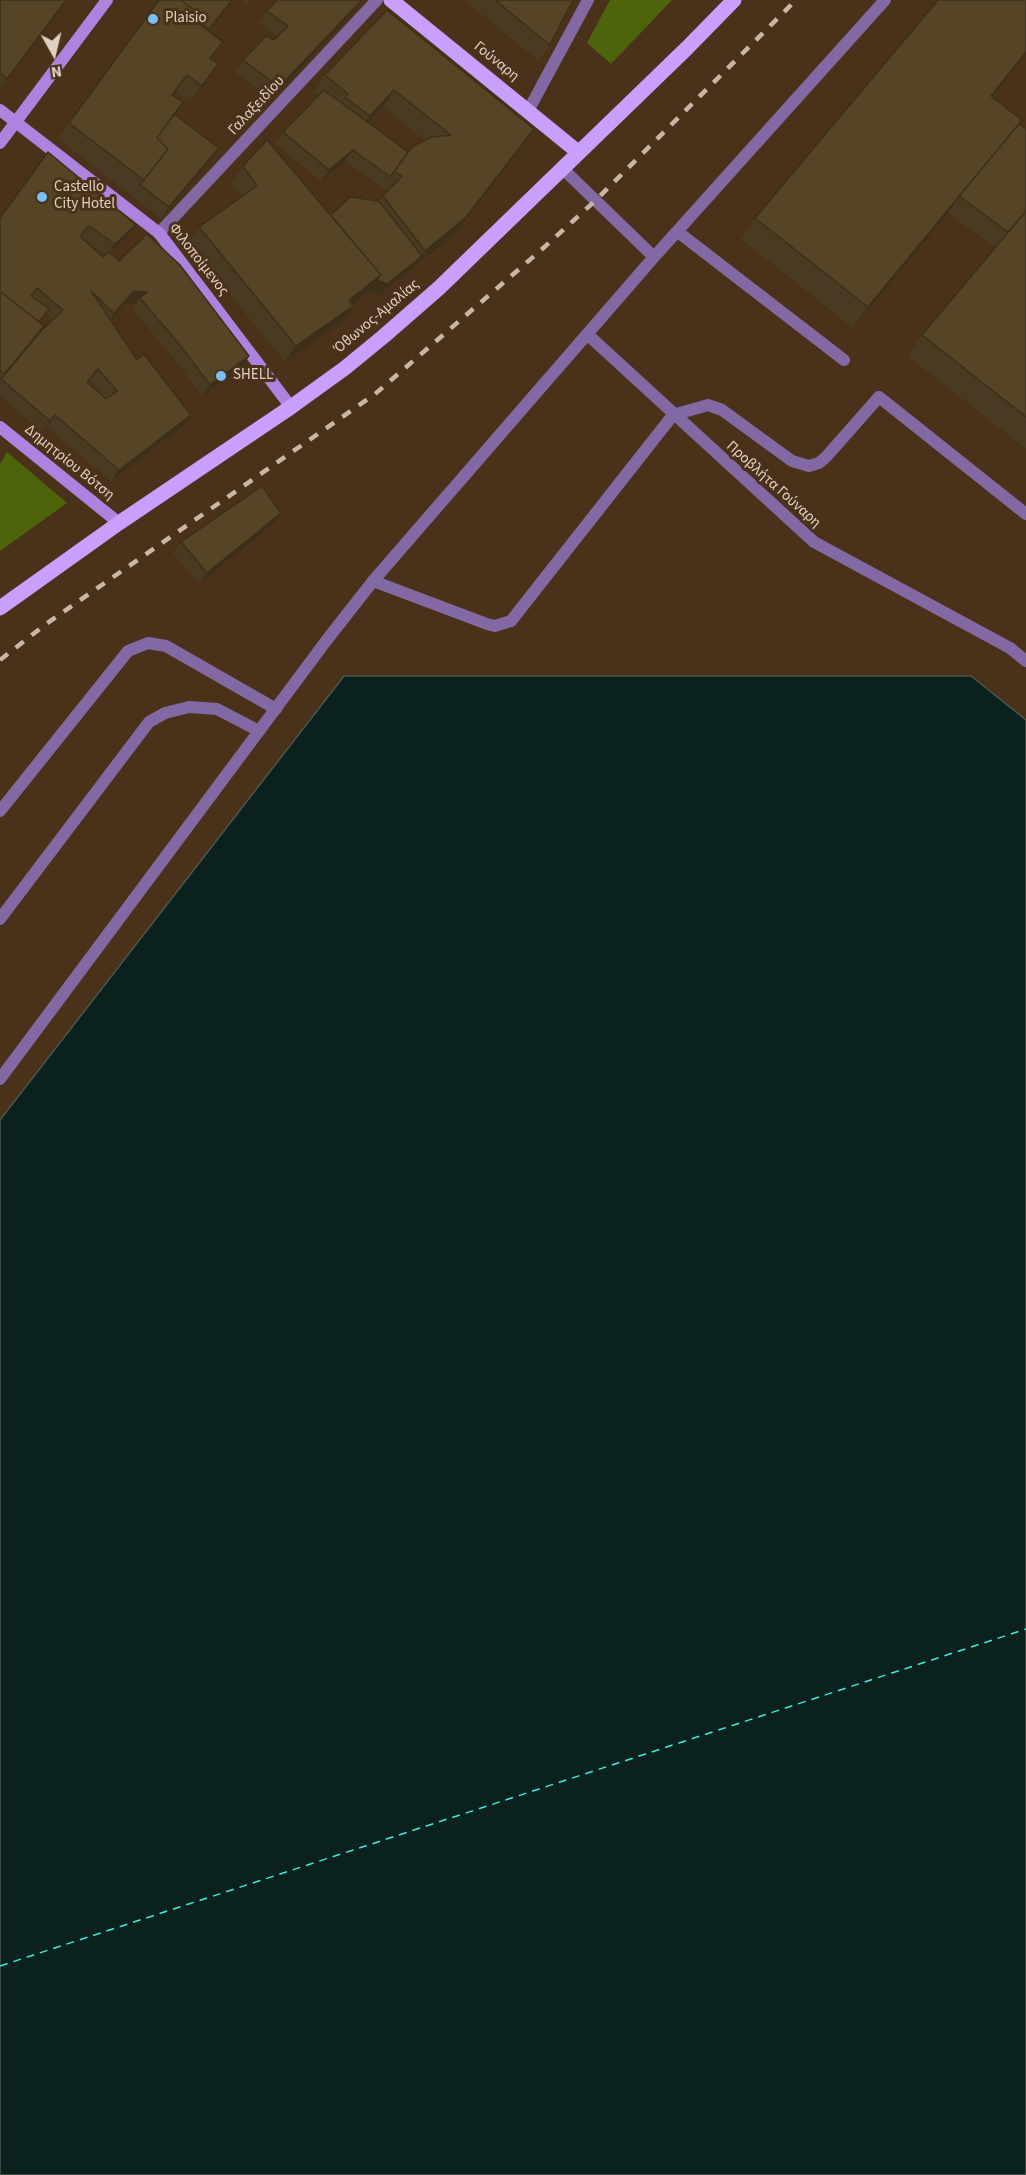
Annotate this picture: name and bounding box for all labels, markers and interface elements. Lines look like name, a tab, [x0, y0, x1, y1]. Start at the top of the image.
place label: Plaisio	[165, 10, 207, 28]
marker: Plaisio	[146, 12, 160, 26]
north arrow	[24, 24, 84, 84]
street label: Γούναρη	[470, 38, 522, 86]
text: N	[50, 60, 63, 83]
street label: Γαλαξειδίου	[225, 73, 289, 139]
place label: Castello City Hotel	[54, 179, 115, 214]
marker: Castello City Hotel	[35, 190, 49, 204]
street label: Φιλοποίμενος	[164, 220, 232, 300]
street label: Όθωνος-Αμαλίας	[330, 276, 424, 358]
place label: SHELL	[233, 367, 273, 385]
marker: SHELL	[214, 369, 228, 383]
street label: Δημητρίου Βότση	[20, 421, 118, 505]
street label: Προβλήτα Γούναρη	[722, 438, 824, 532]

